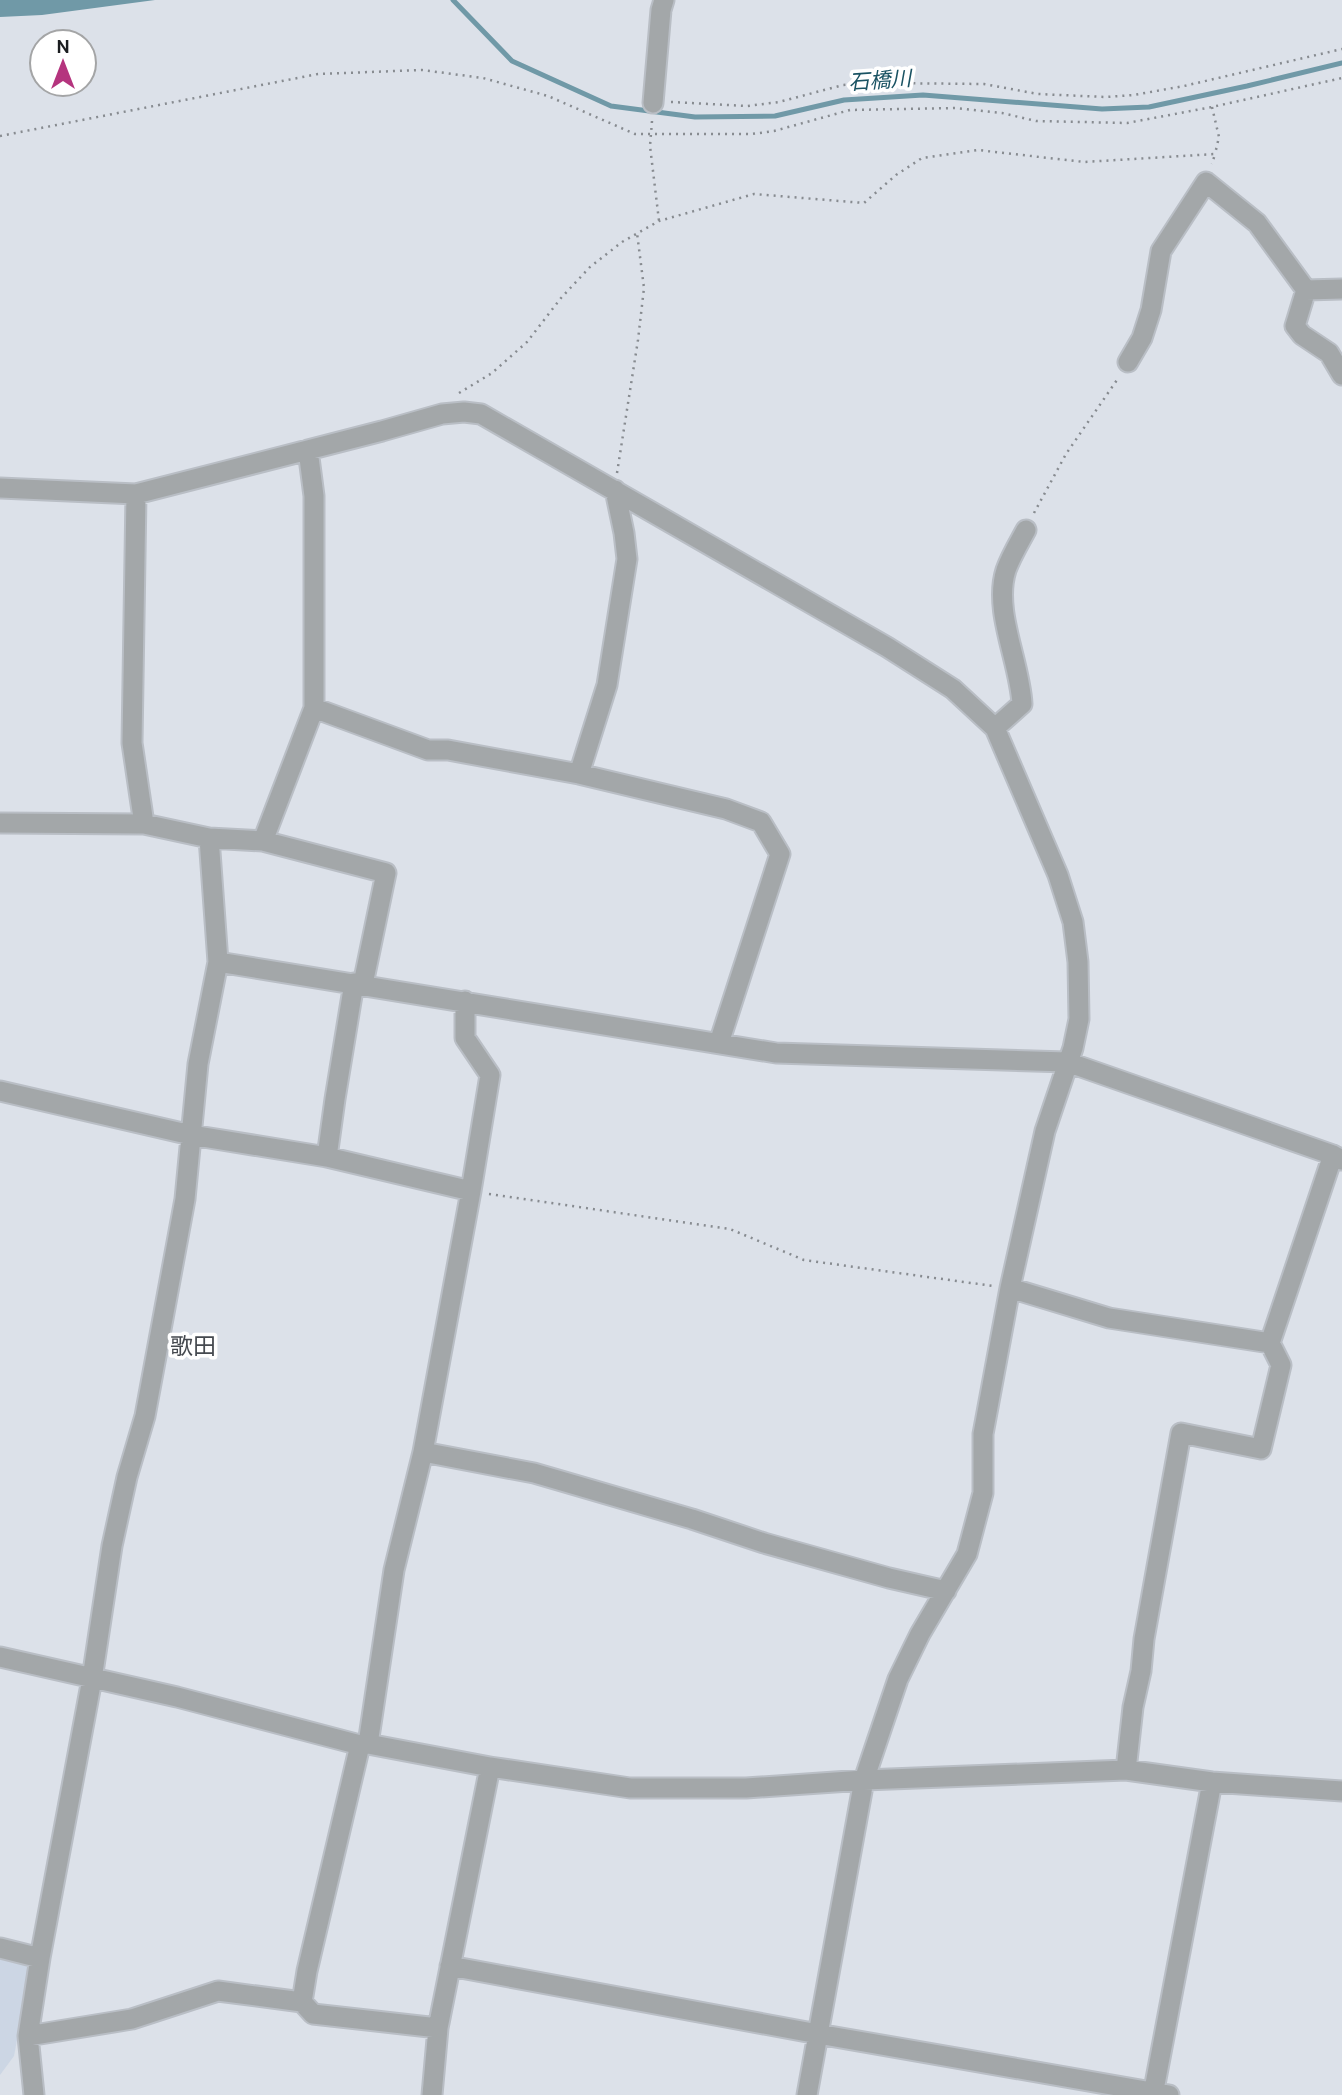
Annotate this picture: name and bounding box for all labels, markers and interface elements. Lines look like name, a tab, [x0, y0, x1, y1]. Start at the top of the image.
north arrow	[28, 28, 98, 98]
text: N	[56, 36, 70, 60]
water label: 石橋川	[848, 66, 914, 98]
district label: 歌田	[170, 1334, 216, 1363]

